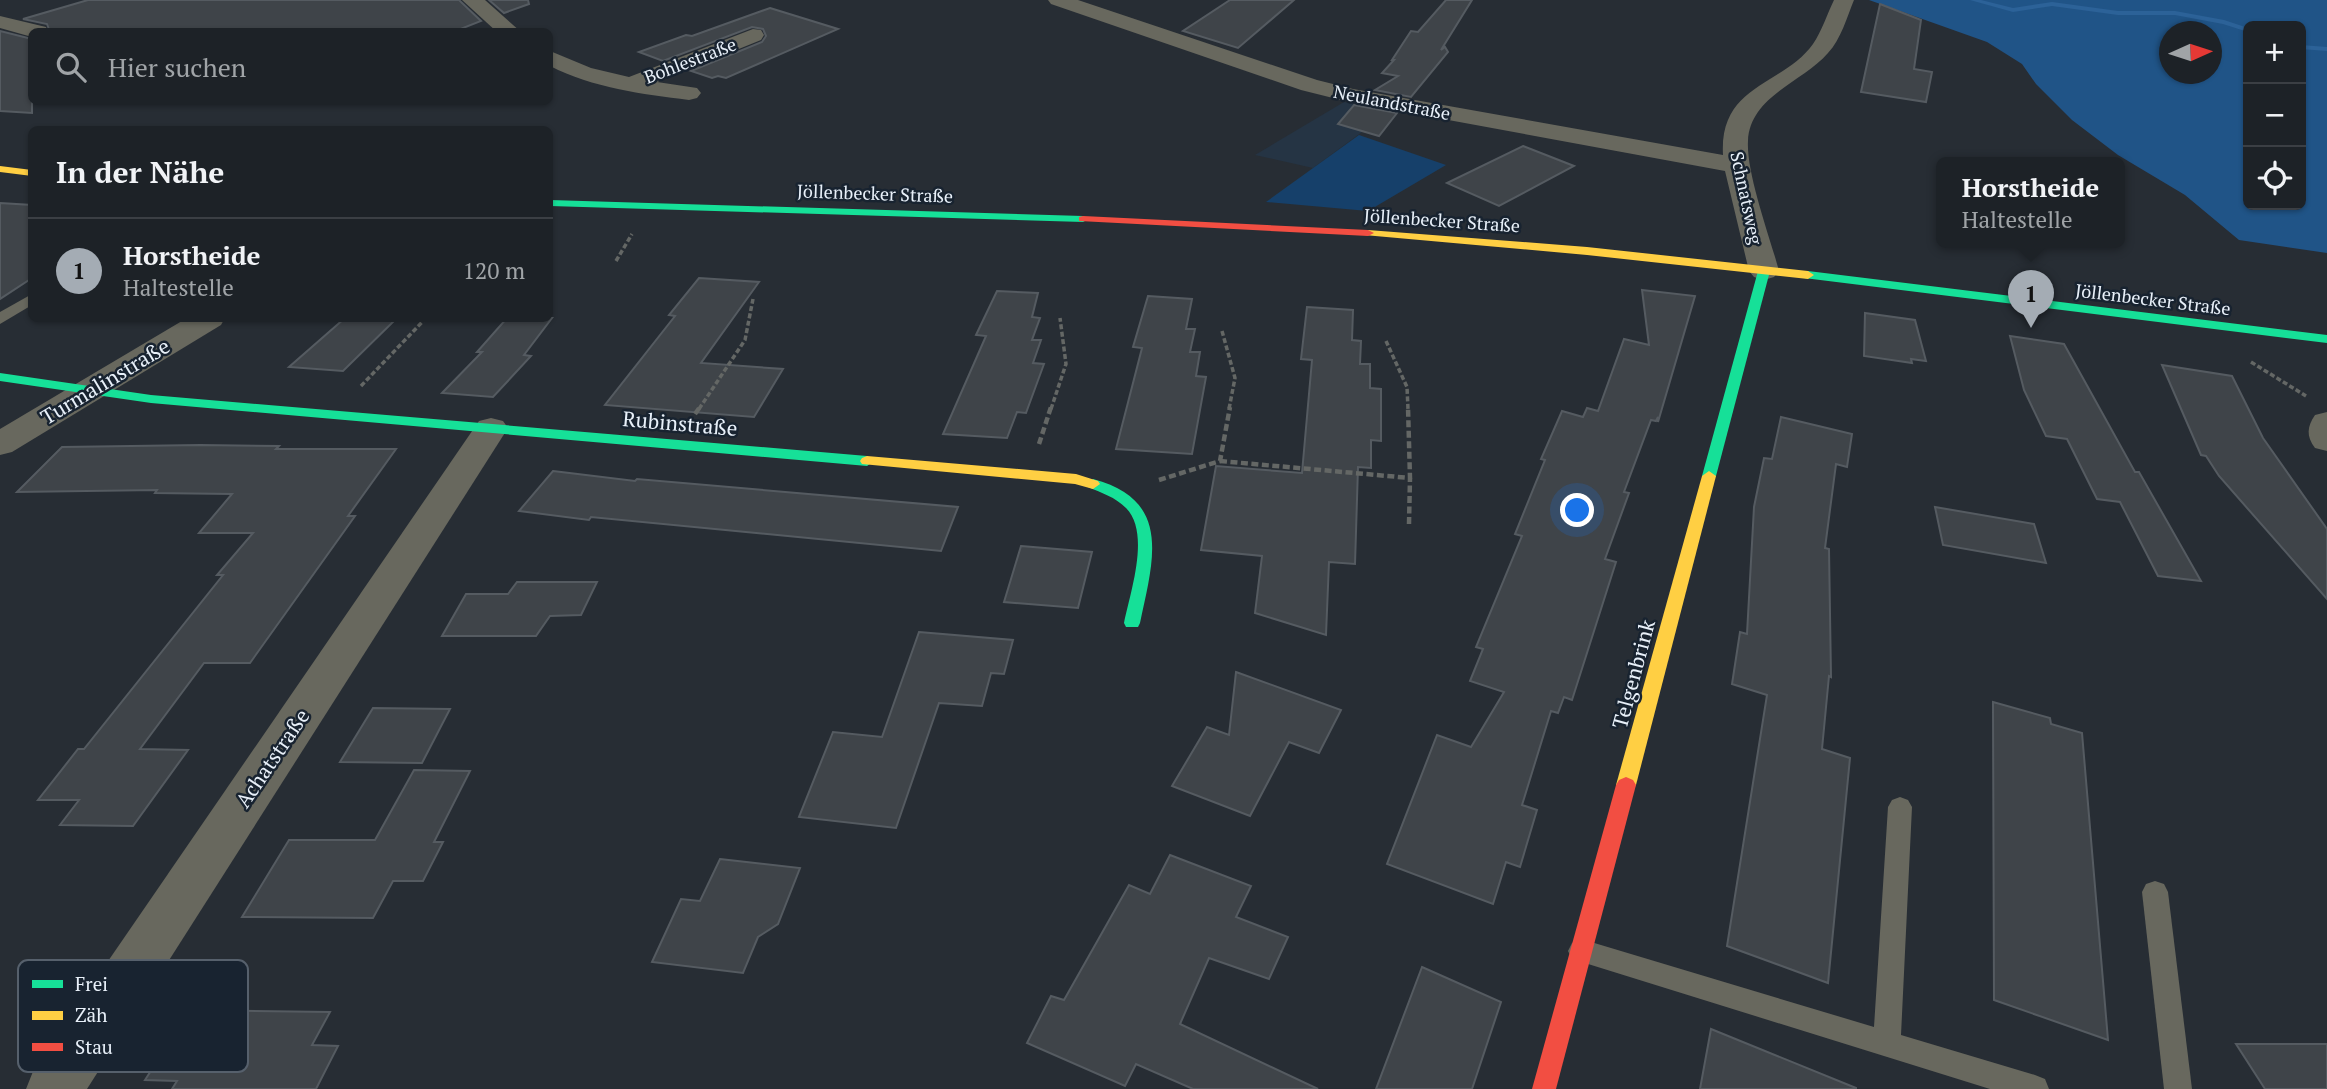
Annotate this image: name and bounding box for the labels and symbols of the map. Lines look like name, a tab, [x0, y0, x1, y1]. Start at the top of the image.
north arrow	[2159, 21, 2222, 84]
street label: Bohlestraße	[640, 31, 740, 89]
street label: Neulandstraße	[1331, 79, 1453, 125]
street label: Schnatsweg	[1725, 149, 1769, 247]
street label: Jöllenbecker Straße	[797, 178, 953, 208]
street label: Jöllenbecker Straße	[1363, 203, 1521, 237]
pin: 1	[2008, 270, 2054, 328]
street label: Jöllenbecker Straße	[2074, 278, 2232, 320]
street label: Turmalinstraße	[35, 331, 175, 431]
street label: Rubinstraße	[621, 404, 739, 442]
your location	[1560, 493, 1594, 527]
street label: Telgenbrink	[1605, 616, 1661, 732]
street label: Achatstraße	[229, 703, 315, 813]
legend	[18, 960, 248, 1072]
text: Frei	[75, 971, 108, 996]
text: Zäh	[75, 1002, 107, 1027]
text: Stau	[75, 1034, 113, 1059]

